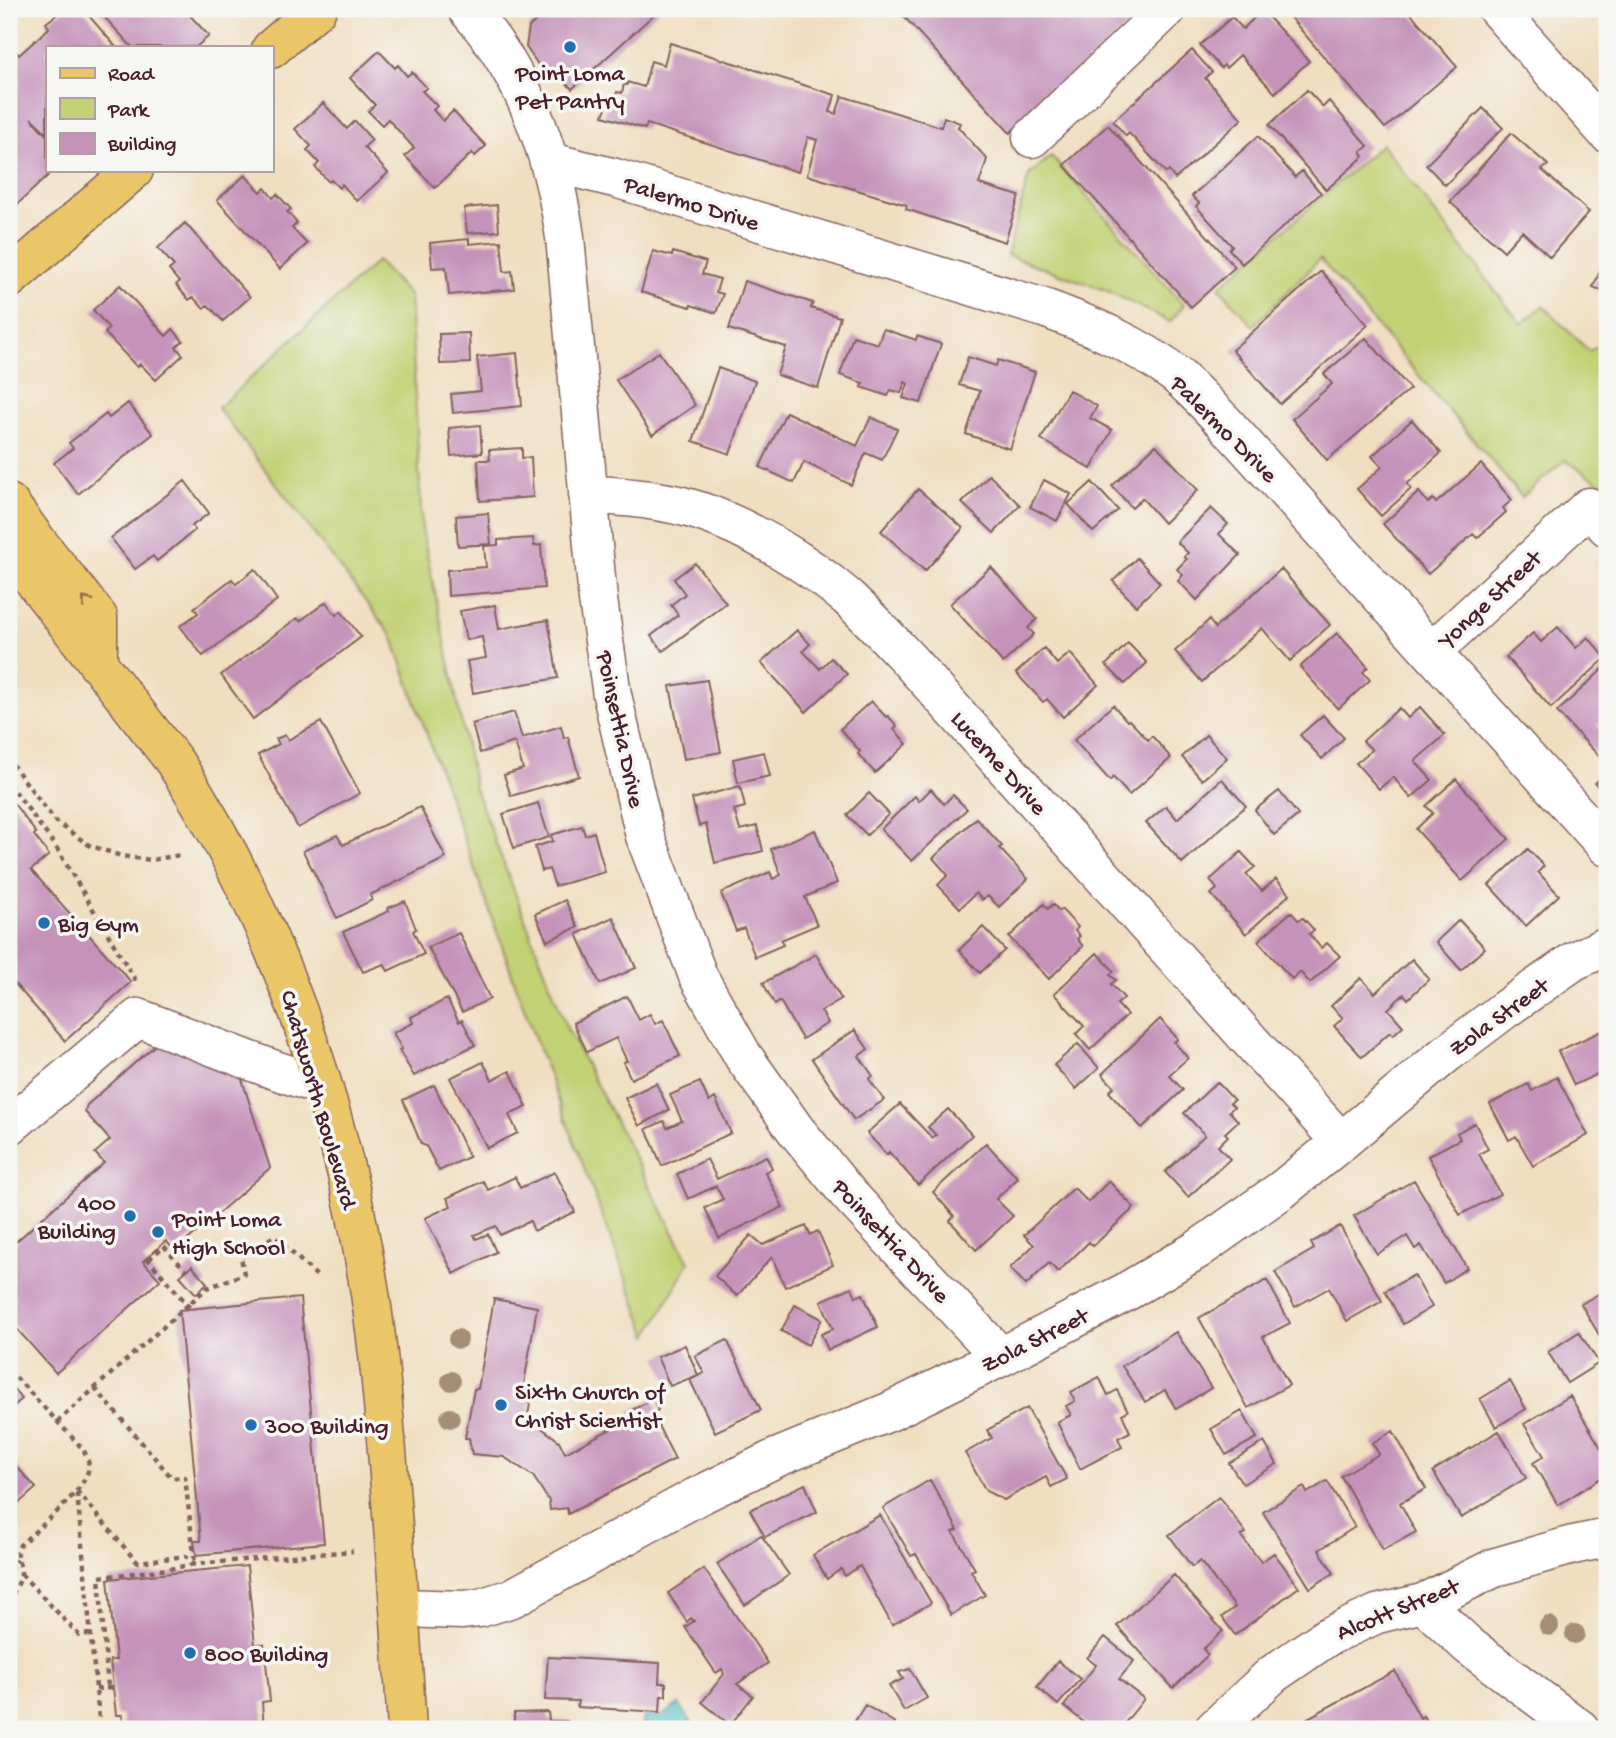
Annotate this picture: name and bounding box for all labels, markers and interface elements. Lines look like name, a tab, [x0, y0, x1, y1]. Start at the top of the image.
marker: Point Loma Pet Pantry	[562, 39, 578, 55]
legend	[46, 46, 273, 172]
place label: Point Loma Pet Pantry	[514, 61, 625, 118]
text: Road	[108, 64, 156, 89]
text: Park	[107, 100, 151, 125]
text: Building	[107, 134, 177, 159]
street label: Palermo Drive	[619, 171, 763, 240]
street label: Palermo Drive	[1162, 370, 1283, 491]
street label: Yonge Street	[1432, 544, 1551, 657]
one-way arrow	[82, 597, 94, 610]
street label: Poinsettia Drive	[588, 648, 649, 811]
street label: Lucerne Drive	[943, 706, 1052, 823]
place label: Big Gym	[57, 912, 139, 941]
marker: Big Gym	[36, 915, 52, 931]
street label: Zola Street	[1444, 972, 1557, 1065]
street label: Chatsworth Boulevard	[272, 987, 362, 1214]
street label: Poinsettia Drive	[824, 1173, 955, 1311]
place label: 400 Building	[37, 1191, 116, 1248]
place label: Point Loma High School	[171, 1207, 286, 1264]
marker: 400 Building	[122, 1208, 138, 1224]
marker: Point Loma High School	[150, 1224, 166, 1240]
street label: Zola Street	[977, 1302, 1096, 1381]
place label: Sixth Church of Christ Scientist	[515, 1380, 666, 1437]
marker: Sixth Church of Christ Scientist	[493, 1397, 509, 1413]
place label: 300 Building	[264, 1414, 389, 1443]
marker: 300 Building	[243, 1417, 259, 1433]
street label: Alcott Street	[1333, 1573, 1466, 1649]
place label: 800 Building	[204, 1642, 328, 1671]
marker: 800 Building	[182, 1645, 198, 1661]

